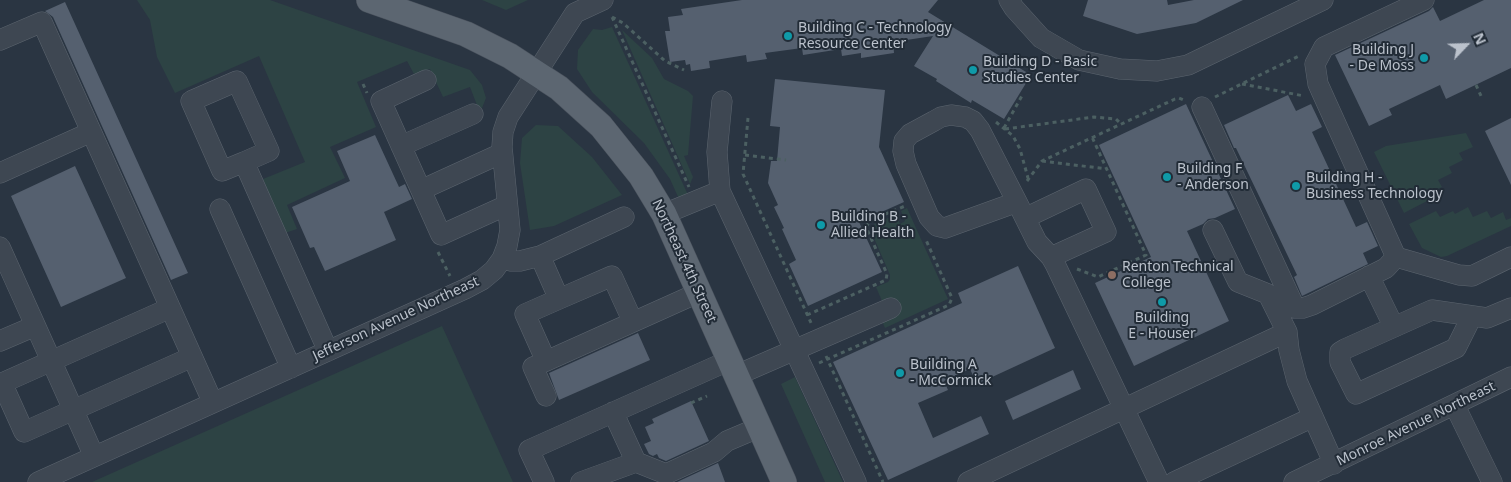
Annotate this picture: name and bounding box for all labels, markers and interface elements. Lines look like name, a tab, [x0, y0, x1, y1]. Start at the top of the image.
place label: Building C - Technology Resource Center	[798, 20, 952, 52]
north arrow	[1441, 20, 1491, 70]
marker: Building C - Technology Resource Center	[782, 30, 794, 42]
text: N	[1469, 30, 1491, 48]
place label: Building J - De Moss	[1350, 42, 1414, 74]
marker: Building J - De Moss	[1418, 52, 1430, 64]
place label: Building D - Basic Studies Center	[983, 54, 1097, 86]
marker: Building D - Basic Studies Center	[967, 64, 979, 76]
place label: Building F - Anderson	[1177, 161, 1249, 193]
place label: Building H - Business Technology	[1306, 170, 1443, 202]
marker: Building F - Anderson	[1161, 171, 1173, 183]
marker: Building H - Business Technology	[1290, 180, 1302, 192]
street label: Northeast 4th Street	[648, 197, 720, 325]
place label: Building B - Allied Health	[831, 209, 914, 242]
marker: Building B - Allied Health	[815, 219, 827, 231]
place label: Renton Technical College	[1122, 259, 1234, 292]
marker: Renton Technical College	[1106, 269, 1118, 281]
street label: Jefferson Avenue Northeast	[310, 273, 482, 365]
marker: Building E - Houser	[1156, 296, 1168, 308]
place label: Building E - Houser	[1128, 310, 1196, 342]
place label: Building A - McCormick	[910, 357, 992, 390]
marker: Building A - McCormick	[894, 367, 906, 379]
street label: Monroe Avenue Northeast	[1334, 378, 1498, 470]

